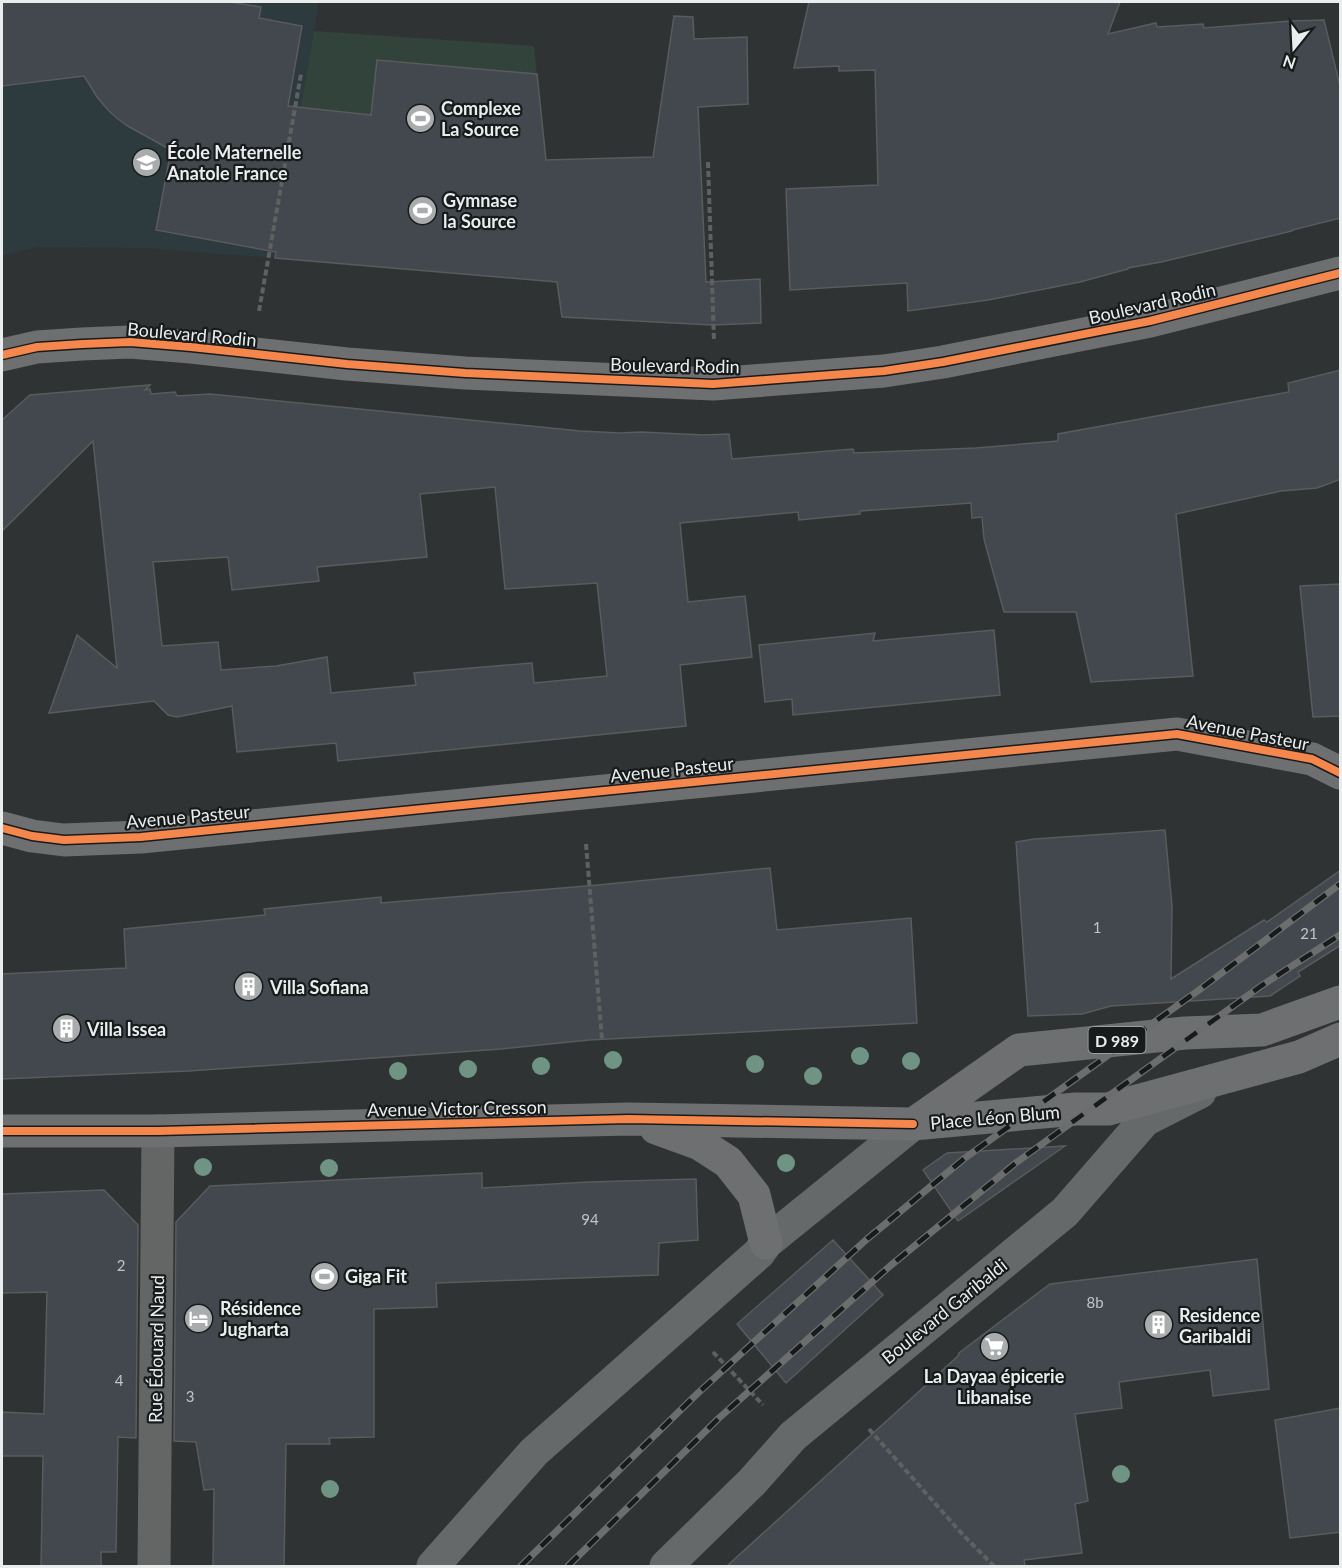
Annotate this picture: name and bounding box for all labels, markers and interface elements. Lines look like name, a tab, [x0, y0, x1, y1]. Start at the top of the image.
north arrow	[1264, 18, 1324, 78]
text: N	[1280, 52, 1298, 74]
place label: Complexe La Source	[441, 97, 521, 140]
sports icon: Complexe La Source	[404, 102, 436, 134]
place label: École Maternelle Anatole France	[166, 141, 302, 184]
school or university icon: École Maternelle Anatole France	[130, 146, 162, 178]
place label: Gymnase la Source	[443, 189, 518, 232]
sports icon: Gymnase la Source	[406, 194, 438, 226]
street label: Boulevard Rodin	[1086, 278, 1218, 328]
street label: Boulevard Rodin	[126, 317, 258, 351]
street label: Boulevard Rodin	[610, 353, 740, 377]
street label: Avenue Pasteur	[1185, 709, 1311, 755]
street label: Avenue Pasteur	[609, 752, 735, 786]
street label: Avenue Pasteur	[125, 800, 251, 832]
house number: 1	[1093, 918, 1101, 936]
house number: 21	[1300, 924, 1318, 942]
building icon: Villa Sofiana	[233, 971, 265, 1003]
place label: Villa Sofiana	[269, 976, 369, 998]
building icon: Villa Issea	[50, 1013, 82, 1045]
place label: Villa Issea	[86, 1018, 166, 1040]
road number: D 989	[1088, 1027, 1146, 1053]
street label: Avenue Victor Cresson	[367, 1095, 547, 1121]
street label: Place Léon Blum	[929, 1100, 1061, 1134]
house number: 94	[581, 1210, 599, 1228]
street label: Boulevard Garibaldi	[877, 1254, 1011, 1368]
house number: 2	[117, 1256, 125, 1274]
sports icon: Giga Fit	[308, 1260, 340, 1292]
place label: Giga Fit	[345, 1265, 407, 1287]
street label: Rue Édouard Naud	[144, 1275, 168, 1423]
house number: 8b	[1086, 1293, 1104, 1311]
place label: Résidence Jugharta	[220, 1297, 302, 1340]
hotel icon: Résidence Jugharta	[183, 1302, 215, 1334]
place label: Residence Garibaldi	[1179, 1304, 1261, 1347]
building icon: Residence Garibaldi	[1142, 1309, 1174, 1341]
supermarket icon: La Dayaa épicerie Libanaise	[978, 1331, 1010, 1363]
place label: La Dayaa épicerie Libanaise	[924, 1365, 1065, 1408]
house number: 4	[115, 1371, 124, 1389]
house number: 3	[186, 1387, 194, 1405]

